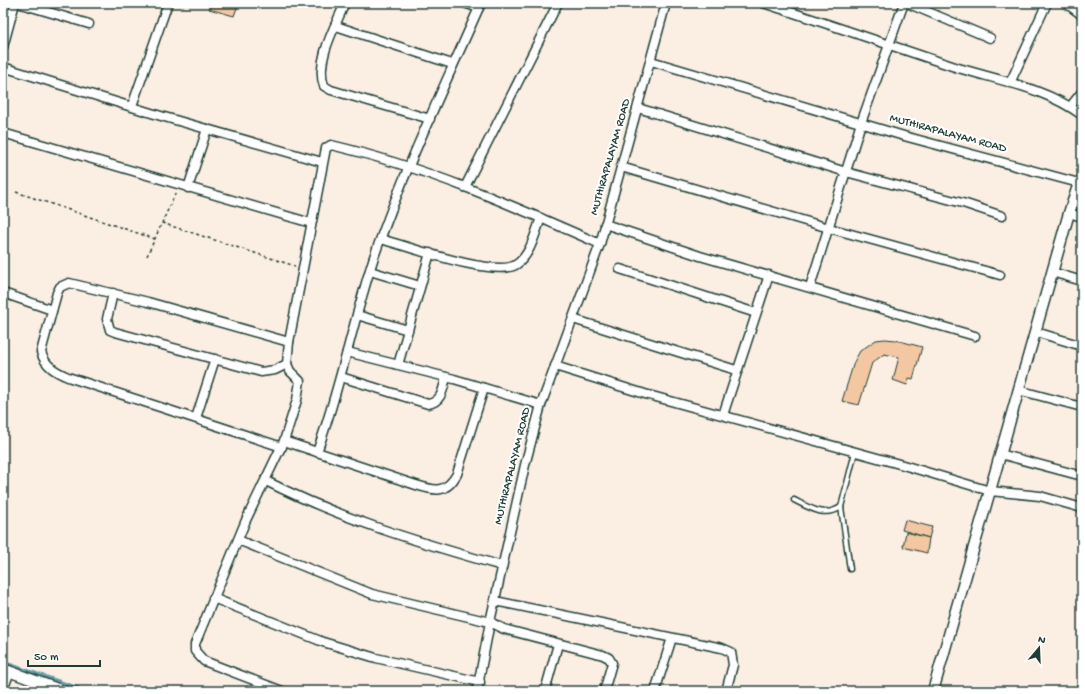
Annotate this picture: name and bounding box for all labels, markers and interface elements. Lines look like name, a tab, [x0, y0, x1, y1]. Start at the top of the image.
street label: MUTHIRAPALAYAM ROAD	[588, 97, 634, 217]
street label: MUTHIRAPALAYAM ROAD	[888, 112, 1008, 156]
street label: MUTHIRAPALAYAM ROAD	[492, 406, 534, 526]
north arrow	[1019, 628, 1059, 668]
text: N	[1036, 634, 1047, 647]
scale bar	[28, 642, 100, 668]
text: 50 m	[34, 651, 59, 665]

